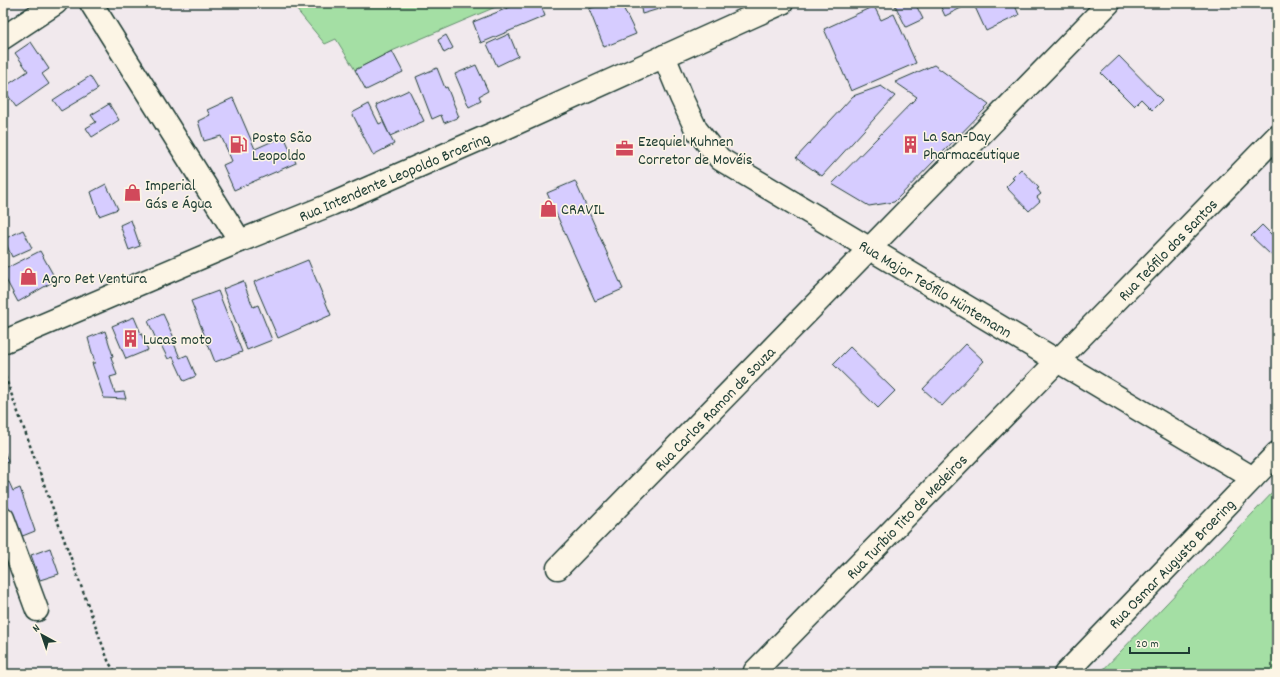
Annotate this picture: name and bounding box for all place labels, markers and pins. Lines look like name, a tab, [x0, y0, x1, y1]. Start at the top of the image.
place label: La San-Day Pharmaceutique	[923, 126, 1020, 167]
place label: Posto São Leopoldo	[252, 127, 312, 168]
place label: Ezequiel Kuhnen Corretor de Movéis	[638, 131, 753, 172]
building icon: La San-Day Pharmaceutique	[900, 134, 920, 154]
fuel station icon: Posto São Leopoldo	[229, 135, 249, 155]
office icon: Ezequiel Kuhnen Corretor de Movéis	[615, 139, 635, 159]
place label: Imperial Gás e Água	[145, 175, 212, 216]
shop icon: Imperial Gás e Água	[122, 183, 142, 203]
shop icon: CRAVIL	[538, 198, 558, 218]
place label: CRAVIL	[561, 199, 605, 222]
shop icon: Agro Pet Ventura	[19, 267, 39, 287]
place label: Agro Pet Ventura	[42, 268, 147, 291]
building icon: Lucas moto	[120, 328, 140, 348]
place label: Lucas moto	[143, 329, 212, 352]

